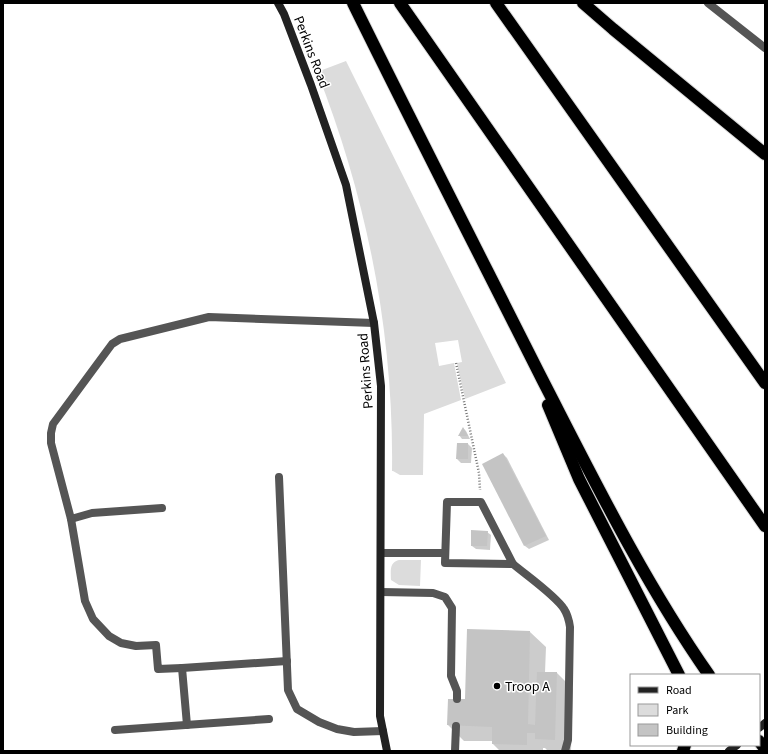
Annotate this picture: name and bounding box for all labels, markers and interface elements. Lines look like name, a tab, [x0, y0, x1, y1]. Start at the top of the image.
street label: Perkins Road	[288, 13, 334, 91]
street label: Perkins Road	[353, 332, 379, 410]
legend	[630, 674, 760, 746]
place label: Troop A	[505, 677, 550, 697]
marker: Troop A	[492, 681, 502, 691]
text: Road	[666, 682, 692, 699]
text: Park	[666, 702, 688, 719]
text: Building	[666, 722, 708, 739]

